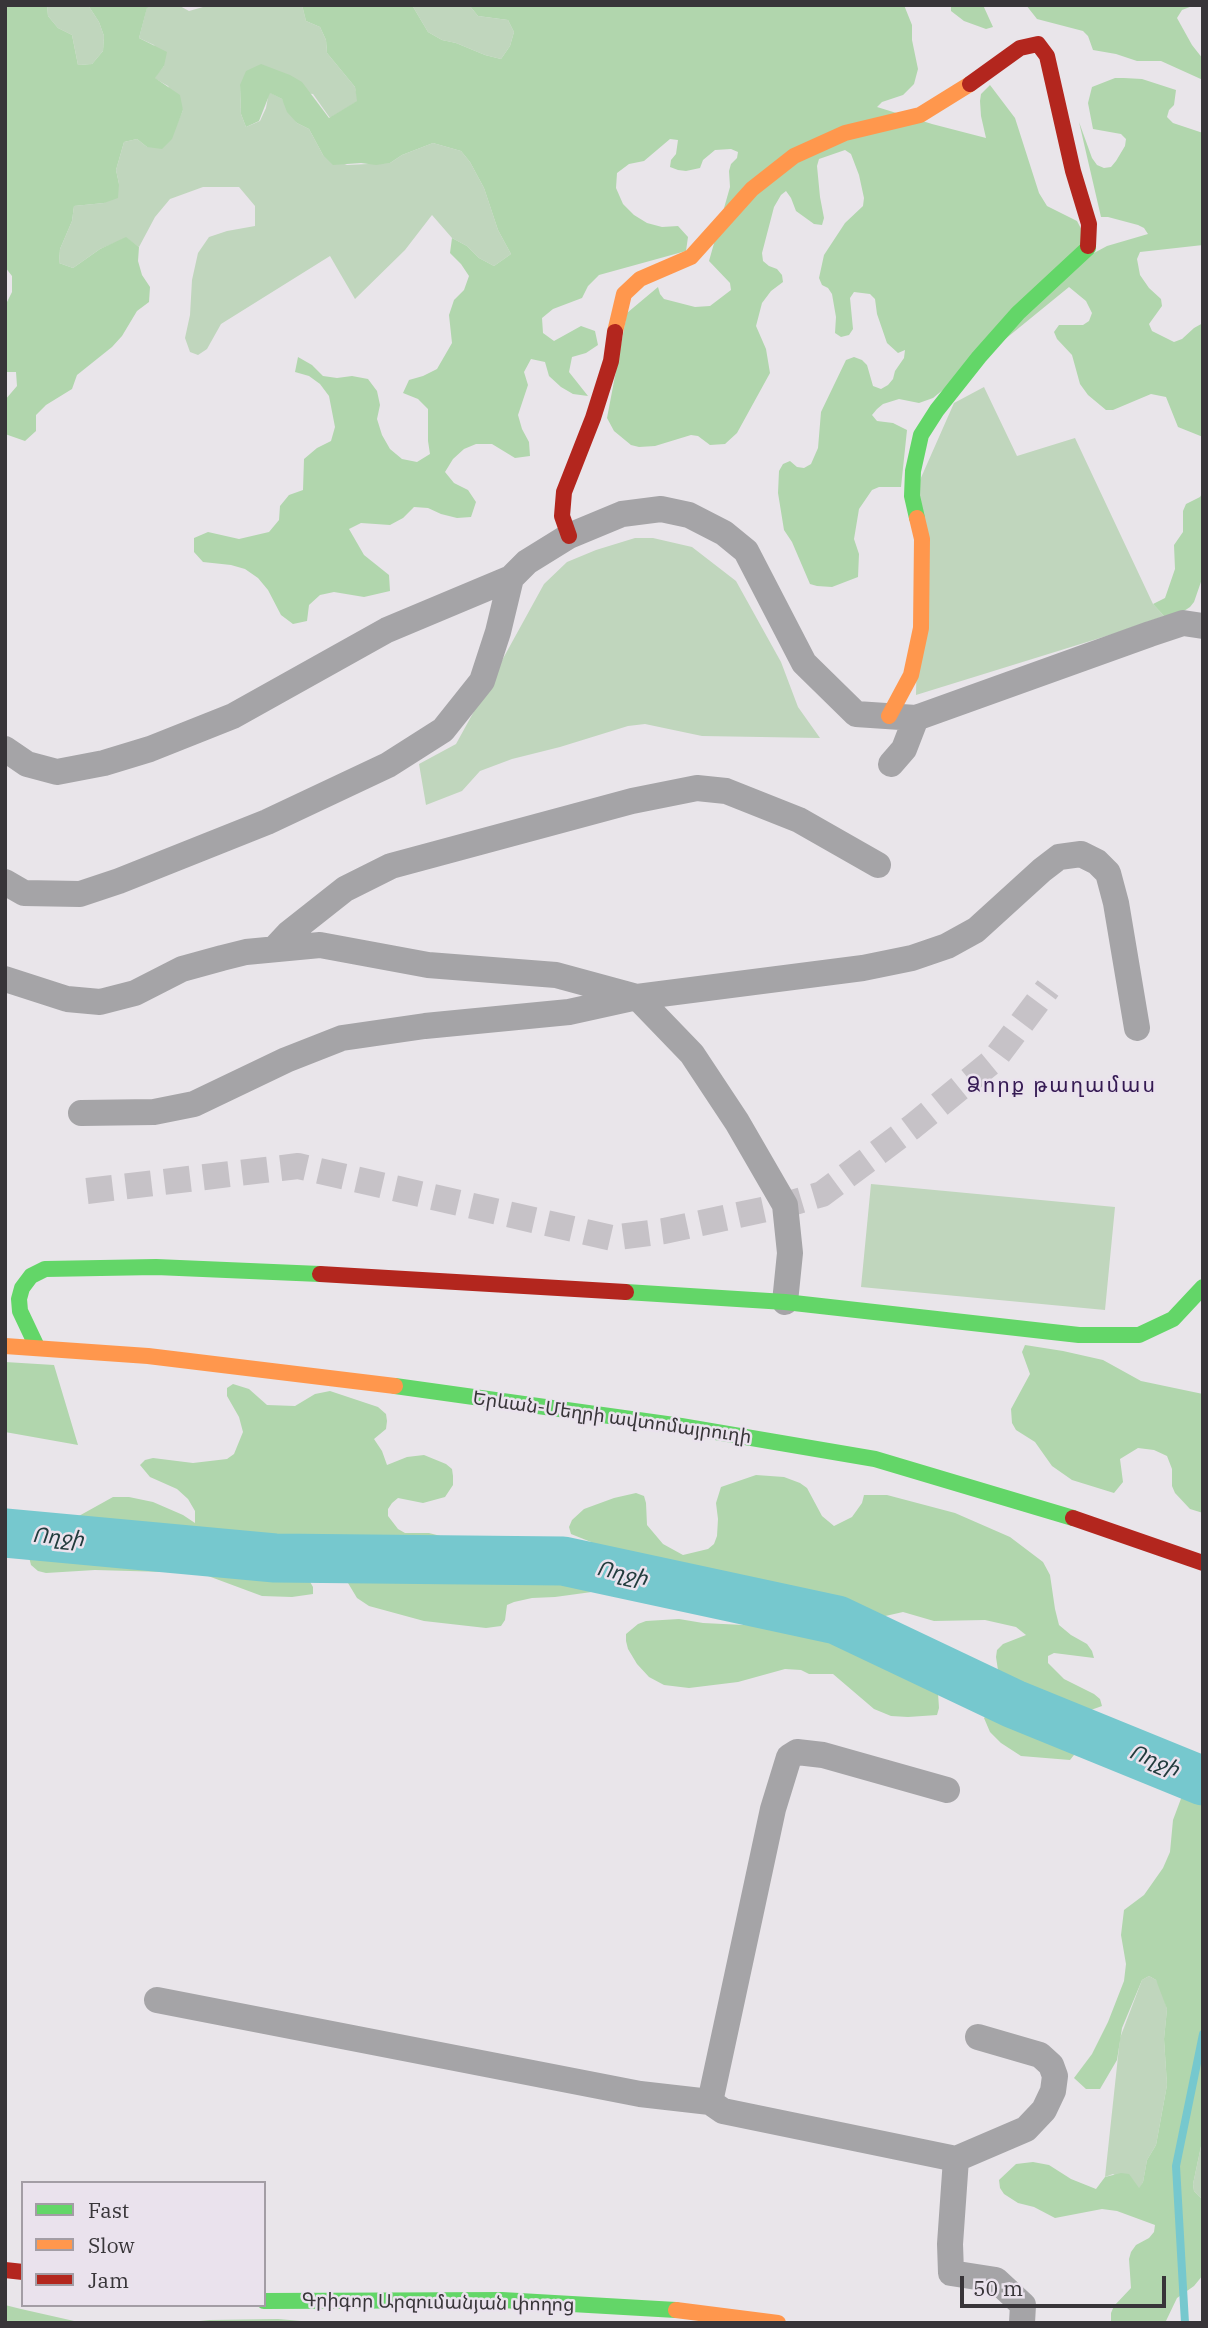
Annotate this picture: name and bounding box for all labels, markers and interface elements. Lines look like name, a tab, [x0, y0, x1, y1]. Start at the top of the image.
district label: Ձորք թաղամաս	[969, 1073, 1155, 1099]
street label: Երևան-Մեղրի ավտոմայրուղի	[471, 1387, 753, 1449]
water label: Ողջի	[31, 1523, 85, 1553]
water label: Ողջի	[594, 1556, 650, 1592]
water label: Ողջի	[1125, 1740, 1183, 1782]
legend	[21, 2181, 266, 2307]
text: Fast	[88, 2196, 129, 2224]
text: Slow	[88, 2231, 135, 2259]
scale bar	[963, 2262, 1170, 2306]
text: Jam	[88, 2266, 129, 2294]
text: 50 m	[973, 2274, 1023, 2302]
street label: Գրիգոր Արզումանյան փողոց	[301, 2289, 575, 2317]

